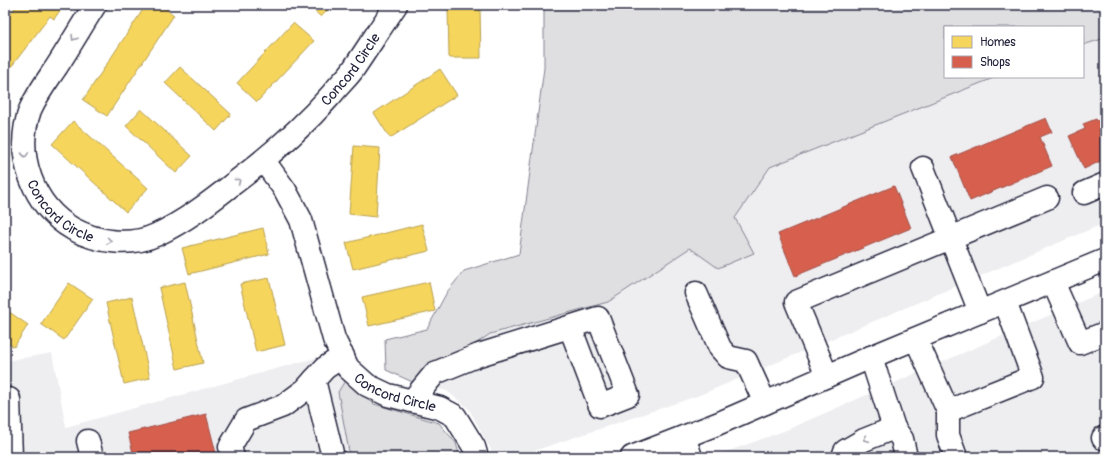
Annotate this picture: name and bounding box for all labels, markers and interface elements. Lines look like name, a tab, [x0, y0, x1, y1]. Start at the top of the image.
legend	[944, 26, 1084, 78]
street label: Concord Circle	[318, 30, 384, 109]
one-way arrow	[71, 34, 79, 41]
text: Homes	[980, 35, 1016, 50]
text: Shops	[980, 55, 1011, 70]
one-way arrow	[21, 152, 30, 158]
street label: Concord Circle	[23, 177, 96, 246]
one-way arrow	[233, 179, 240, 186]
one-way arrow	[106, 236, 112, 245]
street label: Concord Circle	[350, 369, 438, 416]
one-way arrow	[863, 434, 870, 442]

